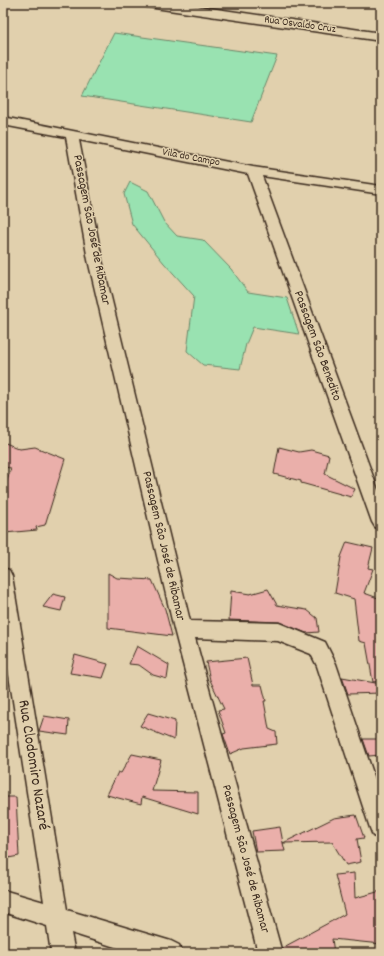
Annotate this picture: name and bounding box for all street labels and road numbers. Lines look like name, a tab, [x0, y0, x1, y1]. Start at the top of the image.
street label: Rua Osvaldo Cruz	[263, 12, 338, 38]
street label: Vila do Campo	[161, 145, 221, 171]
street label: Passagem São José de Ribamar	[67, 153, 115, 307]
street label: Passagem São Benedito	[288, 288, 346, 404]
street label: Passagem São José de Ribamar	[137, 469, 190, 623]
street label: Rua Clodomiro Nazaré	[11, 698, 55, 832]
street label: Passagem São José de Ribamar	[216, 783, 274, 936]

